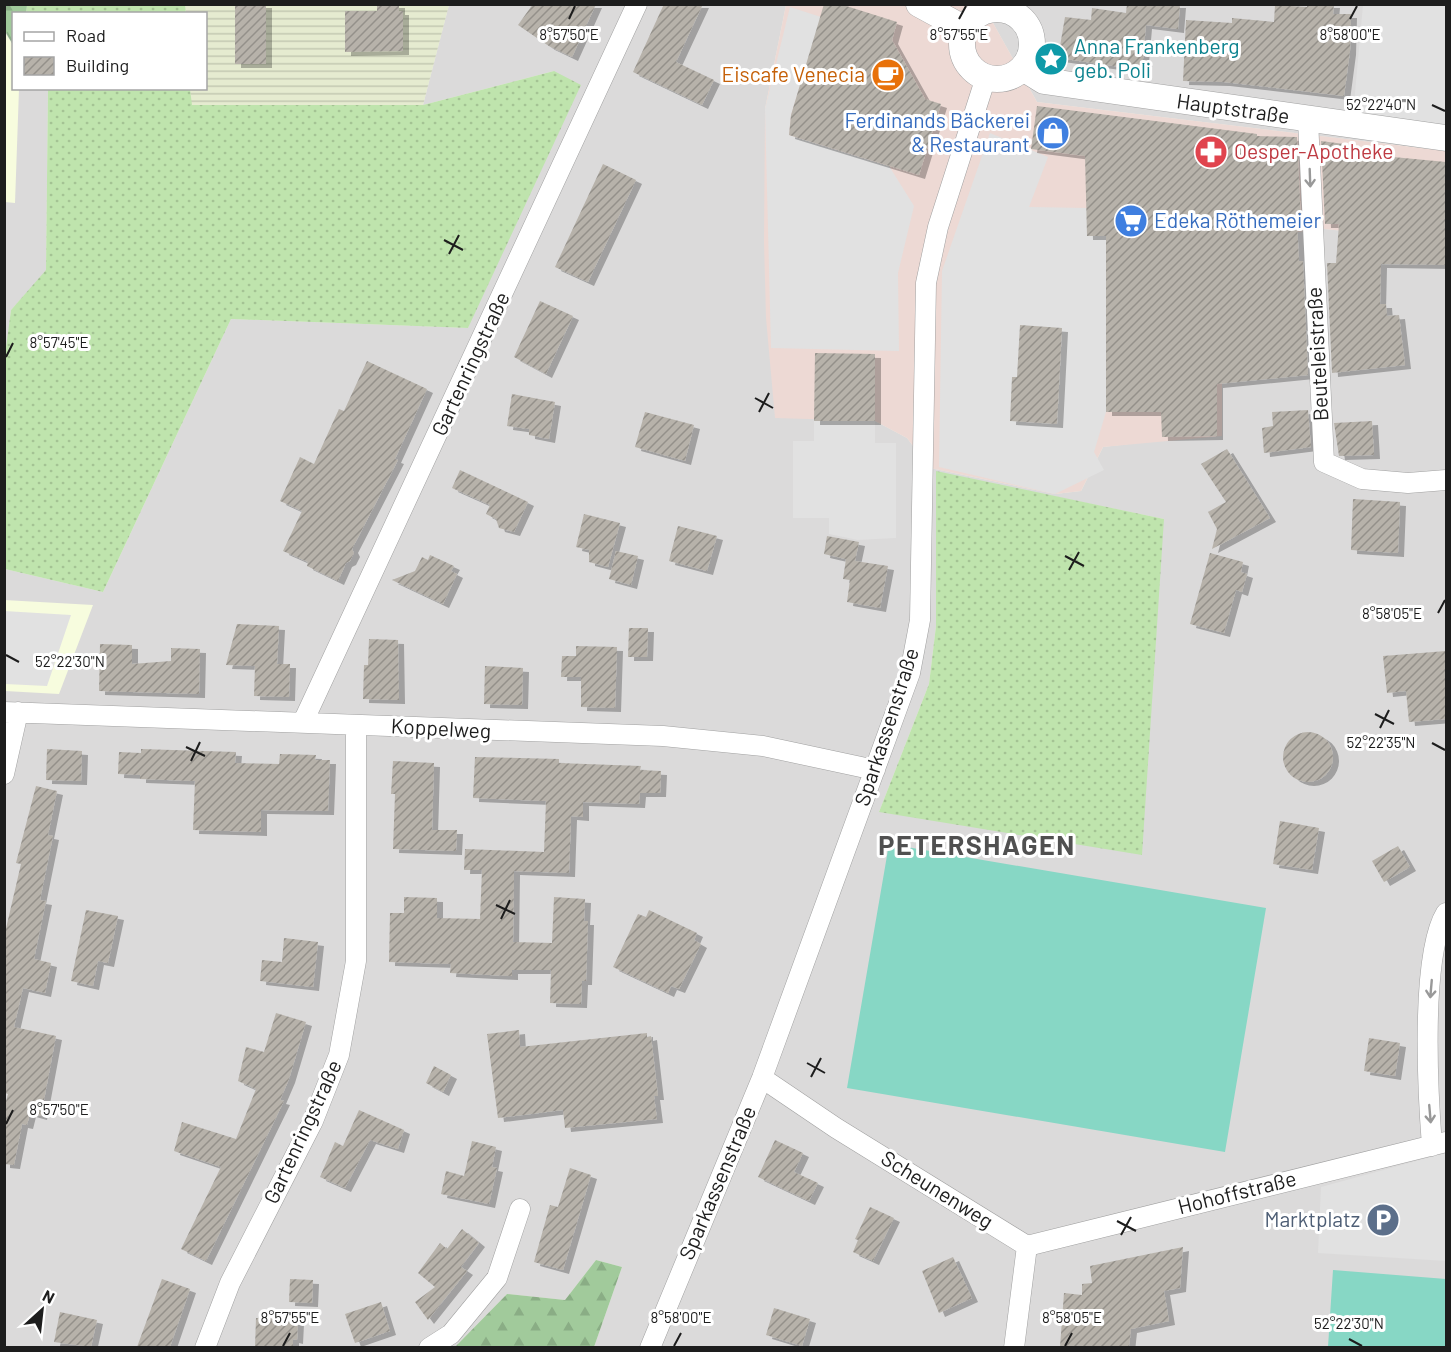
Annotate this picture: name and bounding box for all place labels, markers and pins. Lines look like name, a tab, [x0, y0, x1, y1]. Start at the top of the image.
place label: Anna Frankenberg geb. Poli	[1074, 33, 1239, 82]
place icon: Anna Frankenberg geb. Poli	[1033, 41, 1069, 77]
cafe icon: Eiscafe Venecia	[870, 57, 906, 93]
place label: Eiscafe Venecia	[721, 61, 865, 86]
place label: Ferdinands Bäckerei & Restaurant	[844, 107, 1030, 156]
shop icon: Ferdinands Bäckerei & Restaurant	[1035, 115, 1071, 151]
pharmacy icon: Oesper-Apotheke	[1193, 134, 1229, 170]
place label: Oesper-Apotheke	[1234, 138, 1393, 163]
supermarket icon: Edeka Röthemeier	[1113, 203, 1149, 239]
place label: Edeka Röthemeier	[1154, 207, 1322, 232]
parking icon: Marktplatz	[1365, 1202, 1401, 1238]
place label: Marktplatz	[1264, 1206, 1360, 1231]

